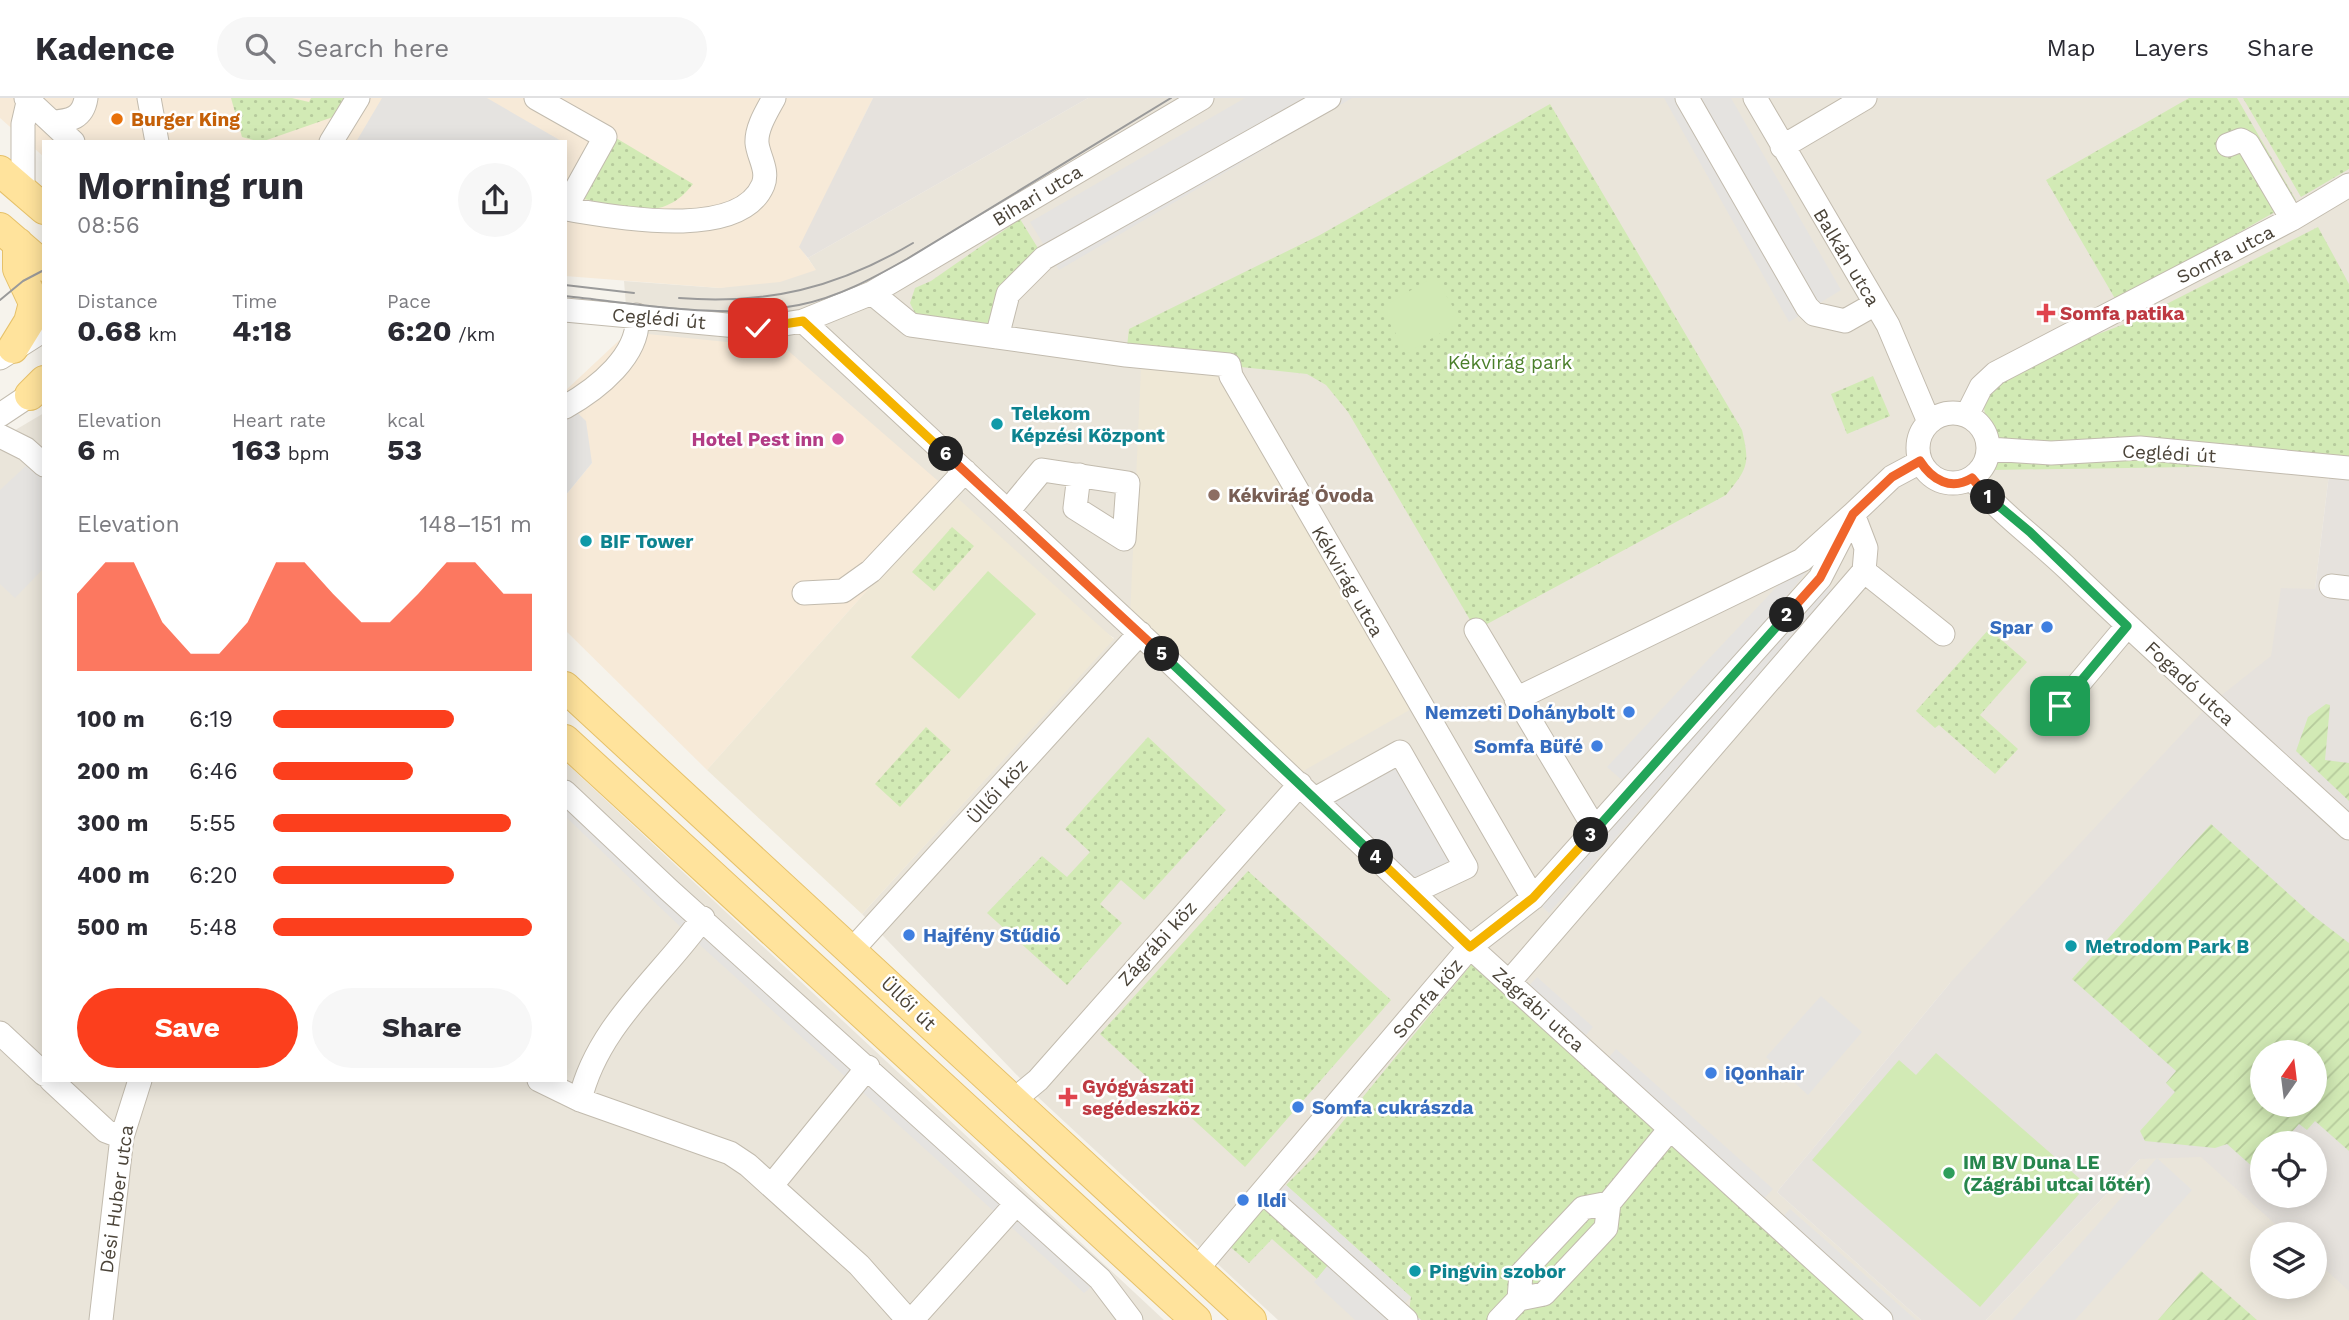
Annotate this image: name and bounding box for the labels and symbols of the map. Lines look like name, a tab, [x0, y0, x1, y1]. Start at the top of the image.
place label: Burger King	[131, 108, 240, 131]
marker: Burger King	[109, 111, 125, 127]
street label: Bihari utca	[988, 160, 1086, 231]
street label: Balkán utca	[1808, 204, 1885, 310]
street label: Somfa utca	[2173, 220, 2278, 289]
pin	[728, 298, 788, 358]
place label: Somfa patika	[2060, 302, 2184, 325]
street label: Ceglédi út	[611, 303, 707, 334]
marker: Somfa patika	[2038, 305, 2054, 321]
park label: Kékvirág park	[1448, 351, 1572, 374]
place label: Telekom Képzési Központ	[1011, 402, 1166, 447]
marker: Telekom Képzési Központ	[989, 416, 1005, 432]
place label: Hotel Pest inn	[692, 428, 824, 451]
marker: Hotel Pest inn	[830, 431, 846, 447]
pin: 6	[928, 436, 964, 472]
street label: Ceglédi út	[2121, 440, 2217, 467]
pin: 1	[1970, 480, 2006, 514]
place label: Kékvirág Óvoda	[1228, 484, 1373, 507]
marker: Kékvirág Óvoda	[1206, 487, 1222, 503]
street label: Kékvirág utca	[1307, 522, 1389, 641]
place label: BIF Tower	[600, 530, 694, 553]
marker: BIF Tower	[578, 533, 594, 549]
pin: 2	[1770, 598, 1804, 632]
place label: Spar	[1990, 616, 2034, 639]
marker: Spar	[2039, 619, 2055, 635]
pin: 5	[1144, 636, 1180, 672]
street label: Fogadó utca	[2140, 636, 2239, 731]
pin	[2030, 676, 2090, 736]
place label: Nemzeti Dohánybolt	[1425, 701, 1616, 724]
marker: Nemzeti Dohánybolt	[1621, 704, 1637, 720]
place label: Somfa Büfé	[1474, 735, 1583, 758]
marker: Somfa Büfé	[1589, 738, 1605, 754]
street label: Üllői köz	[962, 754, 1033, 829]
pin: 3	[1574, 818, 1608, 852]
pin: 4	[1358, 840, 1394, 874]
street label: Zágrábi köz	[1113, 896, 1201, 991]
place label: Hajfény Stűdió	[923, 924, 1061, 947]
marker: Hajfény Stűdió	[901, 927, 917, 943]
place label: Metrodom Park B	[2085, 935, 2249, 958]
marker: Metrodom Park B	[2063, 938, 2079, 954]
street label: Somfa köz	[1387, 954, 1467, 1043]
street label: Zágrábi utca	[1488, 962, 1589, 1057]
street label: Üllői út	[876, 972, 941, 1035]
north arrow	[2250, 1040, 2328, 1116]
place label: iQonhair	[1725, 1062, 1805, 1085]
marker: iQonhair	[1703, 1065, 1719, 1081]
place label: Gyógyászati segédeszköz	[1082, 1075, 1200, 1120]
marker: Gyógyászati segédeszköz	[1060, 1089, 1076, 1105]
place label: Somfa cukrászda	[1312, 1096, 1474, 1119]
marker: Somfa cukrászda	[1290, 1099, 1306, 1115]
street label: Dési Huber utca	[95, 1123, 138, 1275]
place label: IM BV Duna LE (Zágrábi utcai lőtér)	[1963, 1151, 2151, 1196]
marker: IM BV Duna LE (Zágrábi utcai lőtér)	[1941, 1165, 1957, 1181]
place label: Ildi	[1257, 1189, 1287, 1212]
marker: Ildi	[1235, 1192, 1251, 1208]
place label: Pingvin szobor	[1429, 1260, 1567, 1283]
marker: Pingvin szobor	[1407, 1263, 1423, 1279]

